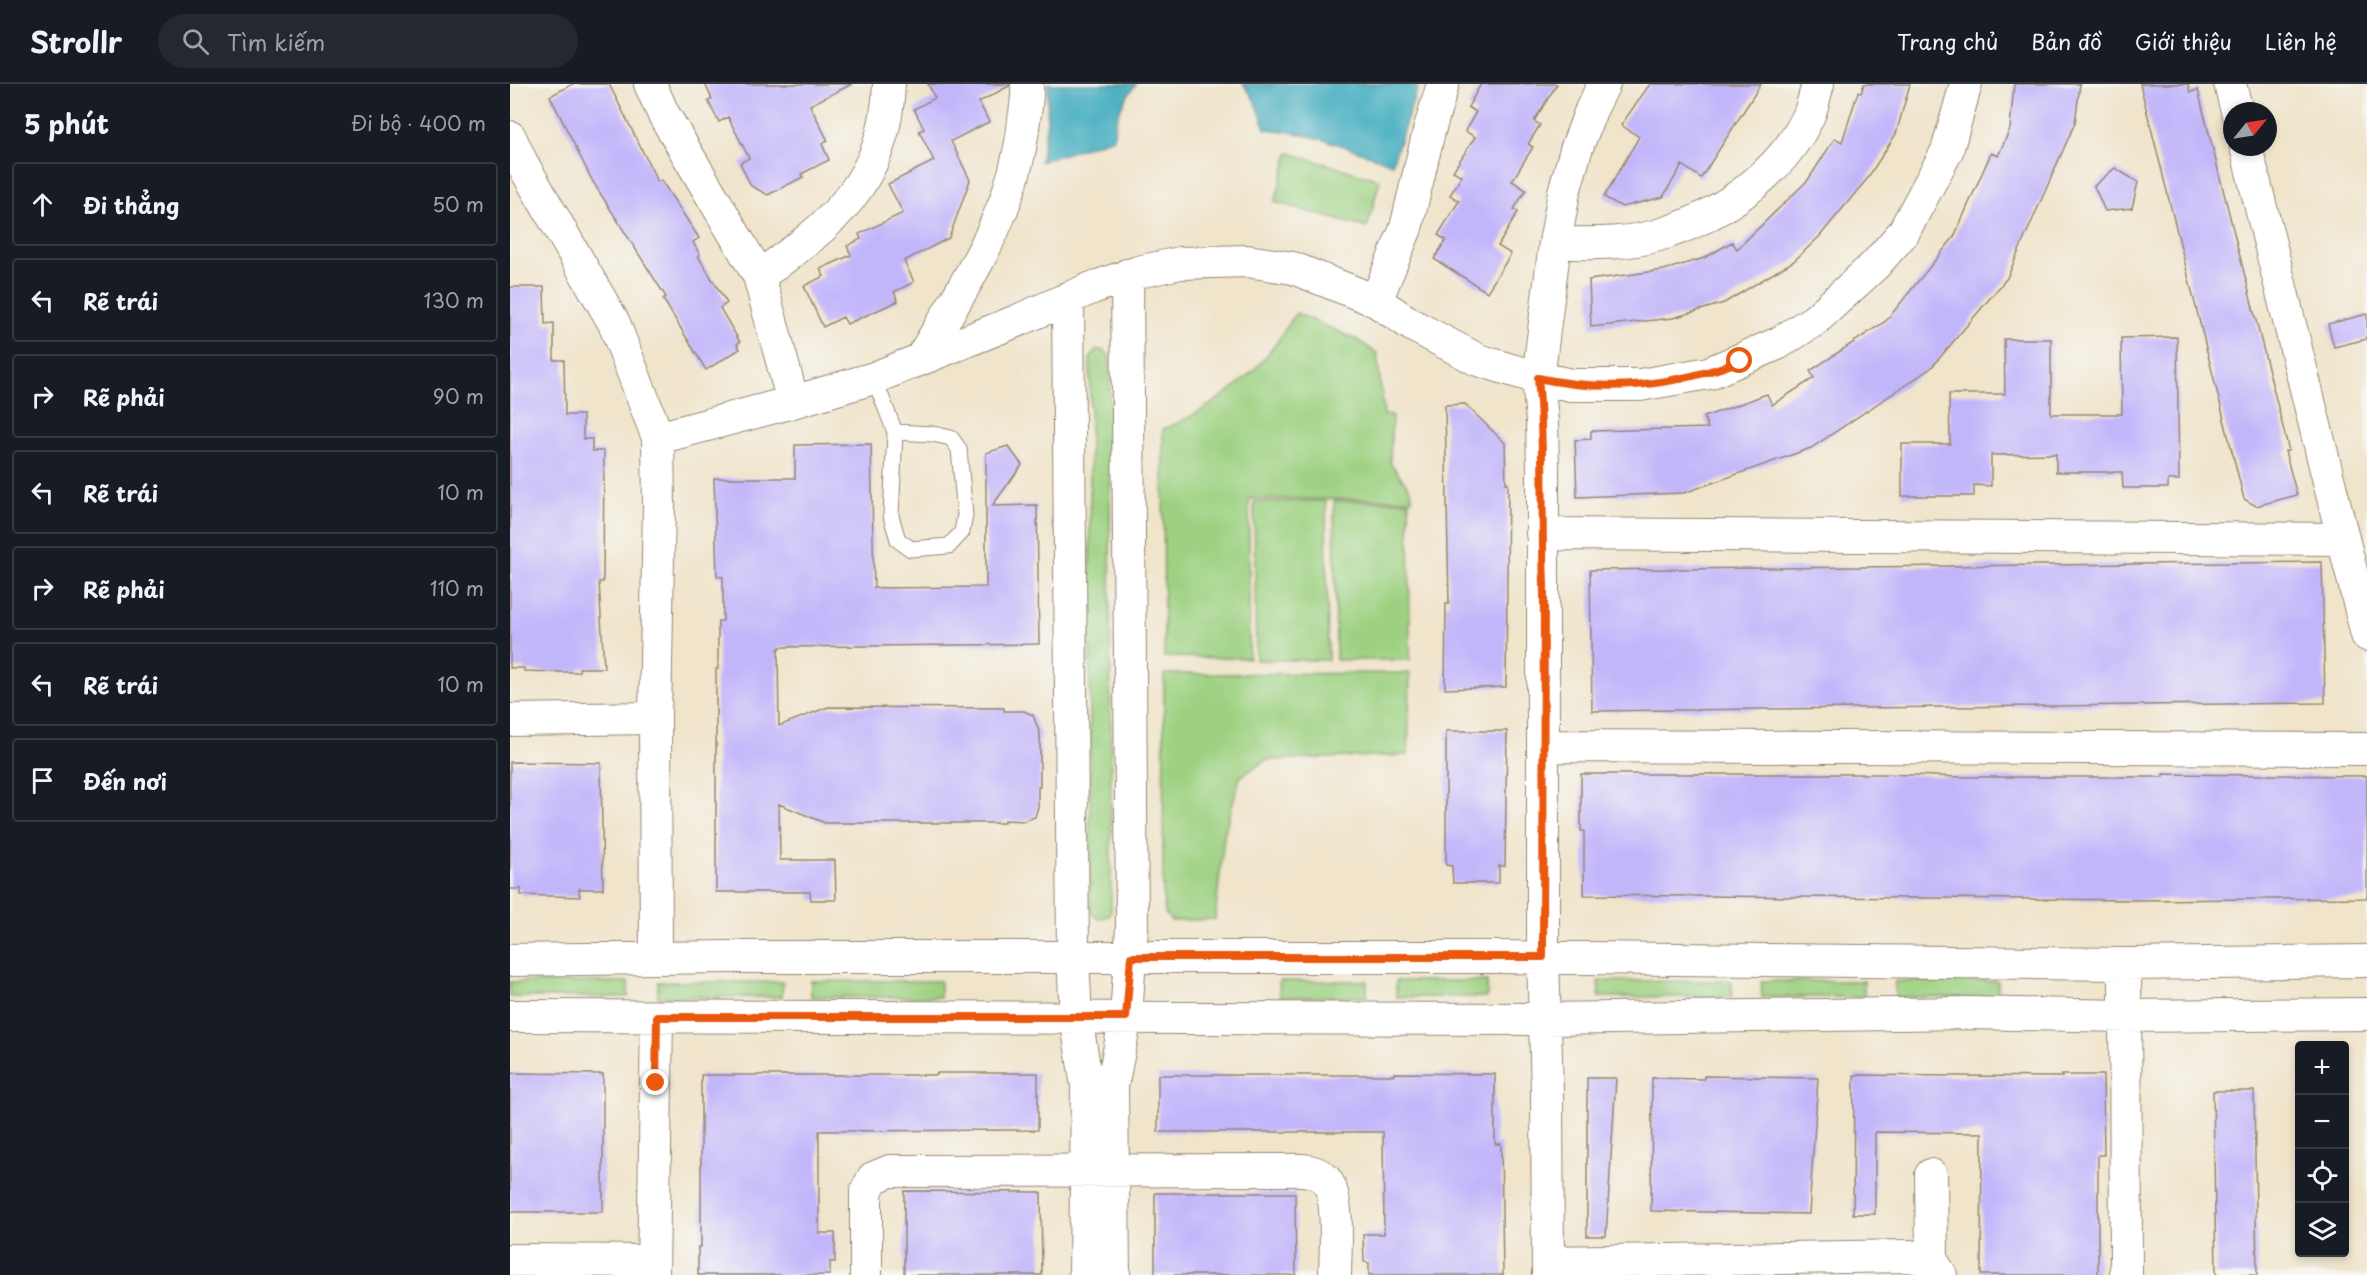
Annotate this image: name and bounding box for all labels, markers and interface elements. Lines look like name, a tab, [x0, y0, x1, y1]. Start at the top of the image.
search box	[158, 14, 578, 68]
text: Strollr	[30, 20, 122, 63]
icon: search	[179, 25, 212, 58]
text: Tìm kiếm	[227, 25, 325, 58]
text: Trang chủ	[1897, 25, 1998, 57]
text: Bản đồ	[2031, 25, 2102, 57]
text: Giới thiệu	[2135, 25, 2232, 57]
text: Liên hệ	[2265, 25, 2337, 57]
north arrow	[2223, 102, 2277, 156]
text: 5 phút	[24, 104, 109, 143]
text: Đi bộ · 400 m	[351, 108, 486, 138]
icon: ahead	[26, 188, 59, 221]
text: Đi thẳng	[83, 188, 179, 221]
text: 50 m	[432, 189, 484, 219]
icon: left	[26, 284, 59, 317]
text: Rẽ trái	[83, 284, 158, 317]
text: 130 m	[424, 285, 484, 315]
route start	[1726, 347, 1752, 373]
icon: right	[26, 380, 59, 413]
text: Rẽ phải	[83, 380, 165, 413]
text: 90 m	[433, 381, 484, 411]
icon: left	[26, 476, 59, 509]
text: Rẽ trái	[83, 476, 158, 509]
text: 10 m	[437, 477, 484, 507]
icon: right	[26, 572, 59, 605]
text: Rẽ phải	[83, 572, 165, 605]
text: 110 m	[430, 573, 484, 603]
icon: left	[26, 668, 59, 701]
text: Rẽ trái	[83, 668, 158, 701]
text: 10 m	[437, 669, 484, 699]
icon: arrive	[26, 764, 59, 797]
text: Đến nơi	[83, 764, 167, 797]
map controls	[2295, 1041, 2349, 1257]
button: +	[2295, 1041, 2349, 1095]
route end	[642, 1069, 668, 1095]
button: −	[2295, 1095, 2349, 1149]
button: locate	[2295, 1149, 2349, 1203]
button: layers	[2295, 1203, 2349, 1257]

